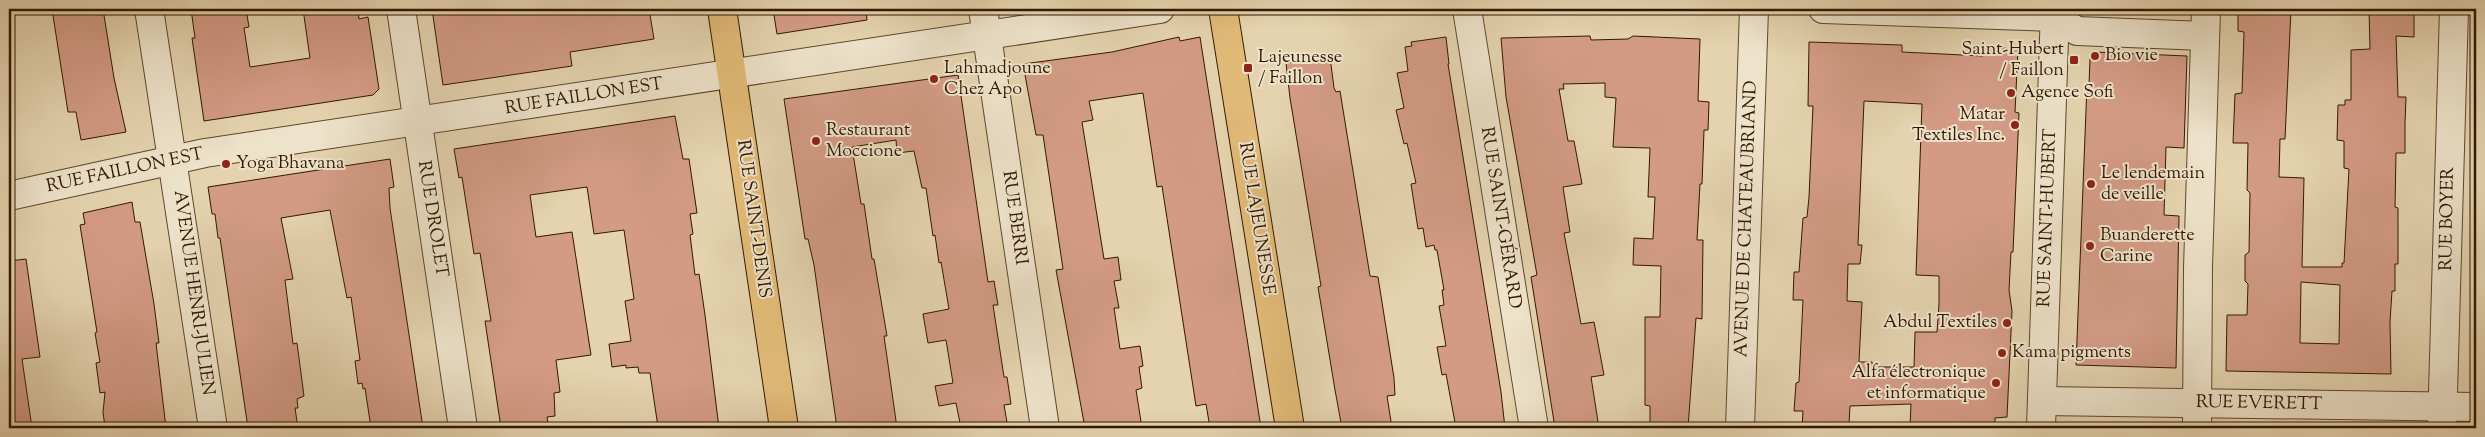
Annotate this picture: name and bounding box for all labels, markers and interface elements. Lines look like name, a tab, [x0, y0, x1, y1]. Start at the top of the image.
place label: Saint-Hubert / Faillon	[1962, 37, 2064, 84]
place label: Bio vie	[2105, 43, 2158, 69]
place label: Lajeunesse / Faillon	[1258, 45, 1342, 92]
marker: Bio vie	[2089, 50, 2101, 62]
marker: Saint-Hubert / Faillon	[2068, 54, 2080, 66]
place label: Lahmadjoune Chez Apo	[944, 56, 1051, 103]
marker: Lajeunesse / Faillon	[1242, 62, 1254, 74]
street label: RUE FAILLON EST	[503, 72, 665, 122]
marker: Lahmadjoune Chez Apo	[928, 73, 940, 85]
street label: AVENUE DE CHATEAUBRIAND	[1729, 80, 1765, 358]
place label: Agence Sofi	[2021, 80, 2114, 106]
marker: Agence Sofi	[2005, 87, 2017, 99]
place label: Matar Textiles Inc.	[1912, 102, 2005, 149]
place label: Restaurant Moccione	[826, 118, 910, 165]
marker: Matar Textiles Inc.	[2009, 119, 2021, 131]
street label: RUE SAINT-GÉRARD	[1473, 125, 1527, 311]
street label: RUE SAINT-HUBERT	[2032, 128, 2064, 308]
marker: Restaurant Moccione	[810, 135, 822, 147]
street label: RUE SAINT-DENIS	[729, 138, 777, 300]
street label: RUE LAJEUNESSE	[1231, 141, 1281, 298]
street label: RUE FAILLON EST	[44, 142, 206, 200]
place label: Yoga Bhavana	[236, 151, 344, 177]
marker: Yoga Bhavana	[220, 158, 232, 170]
street label: RUE DROLET	[410, 159, 454, 279]
place label: Le lendemain de veille	[2101, 161, 2205, 208]
street label: RUE BOYER	[2434, 167, 2462, 271]
street label: RUE BERRI	[994, 169, 1034, 267]
marker: Le lendemain de veille	[2085, 178, 2097, 190]
street label: AVENUE HENRI-JULIEN	[166, 189, 220, 397]
place label: Buanderette Carine	[2100, 223, 2195, 270]
marker: Buanderette Carine	[2084, 240, 2096, 252]
place label: Abdul Textiles	[1883, 310, 1997, 336]
marker: Abdul Textiles	[2001, 317, 2013, 329]
place label: Kama pigments	[2012, 340, 2131, 366]
marker: Kama pigments	[1996, 347, 2008, 359]
place label: Alfa électronique et informatique	[1851, 360, 1986, 407]
marker: Alfa électronique et informatique	[1990, 377, 2002, 389]
street label: RUE EVERETT	[2195, 390, 2323, 418]

